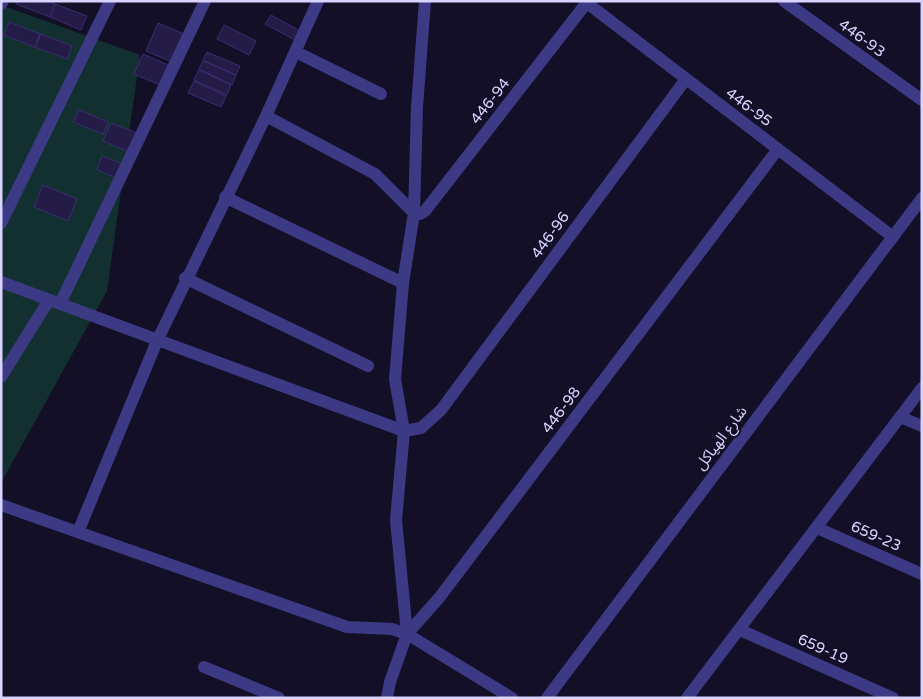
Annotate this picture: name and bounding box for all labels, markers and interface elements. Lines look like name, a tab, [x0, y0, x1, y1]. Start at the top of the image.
street label: 446-93	[835, 15, 889, 61]
street label: 446-94	[467, 74, 513, 128]
street label: 446-95	[722, 84, 776, 130]
street label: 446-96	[527, 208, 573, 262]
street label: 446-98	[538, 383, 584, 437]
street label: شارع الهياكل	[691, 402, 753, 475]
street label: 659-23	[848, 517, 904, 555]
street label: 659-19	[795, 630, 851, 668]

